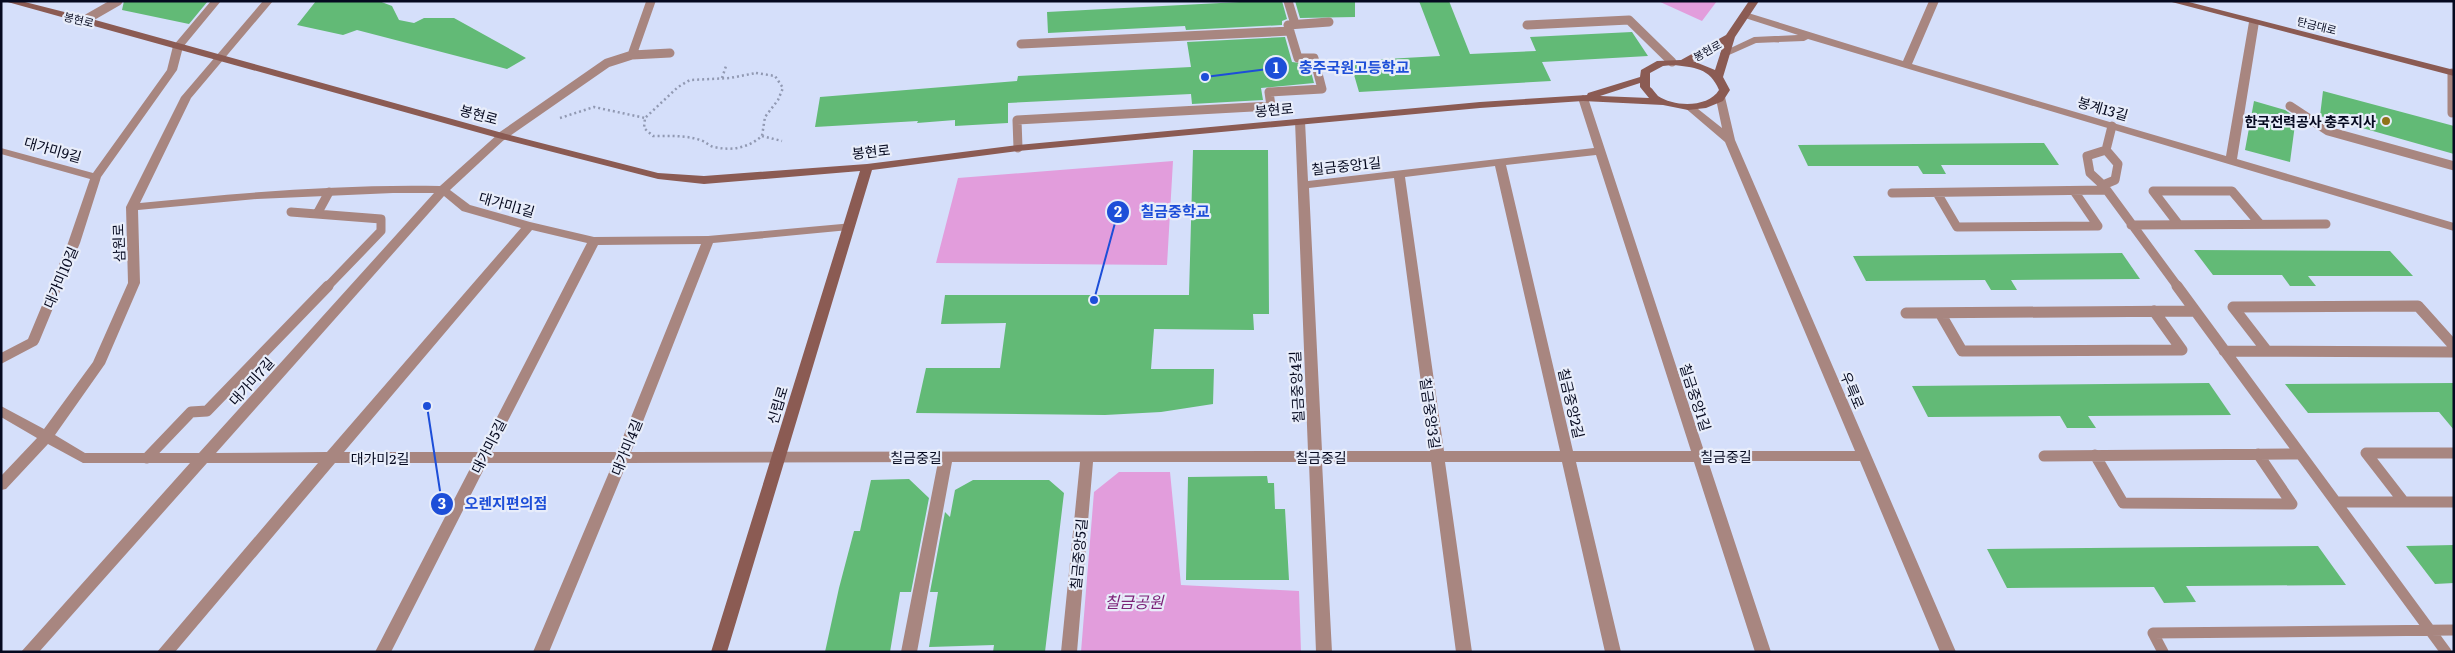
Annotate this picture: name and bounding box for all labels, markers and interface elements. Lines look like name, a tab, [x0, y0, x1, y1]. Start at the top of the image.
street label: 봉현로	[62, 8, 96, 30]
street label: 탄금대로	[2295, 12, 2339, 38]
street label: 봉현로	[1690, 36, 1724, 64]
callout: 충주국원고등학교	[1263, 53, 1419, 83]
text: 1	[1273, 55, 1279, 78]
text: 충주국원고등학교	[1299, 55, 1409, 78]
street label: 봉계13길	[2075, 91, 2131, 125]
street label: 봉현로	[1254, 97, 1294, 121]
street label: 봉현로	[458, 99, 500, 129]
place label: 한국전력공사 충주지사	[2244, 111, 2376, 131]
marker: 한국전력공사 충주지사	[2380, 115, 2392, 127]
street label: 대가미9길	[22, 131, 84, 167]
street label: 봉현로	[851, 139, 891, 163]
street label: 칠금중앙1길	[1310, 151, 1382, 179]
street label: 대가미1길	[477, 187, 537, 221]
callout: 칠금중학교	[1105, 197, 1219, 227]
text: 2	[1114, 199, 1122, 222]
text: 칠금중학교	[1140, 199, 1210, 222]
street label: 삼원로	[107, 223, 129, 263]
street label: 대가미10길	[38, 243, 82, 311]
street label: 칠금중앙4길	[1284, 350, 1308, 424]
street label: 대가미7길	[224, 353, 278, 409]
street label: 칠금중앙1길	[1676, 361, 1716, 433]
street label: 칠금중앙2길	[1554, 366, 1590, 440]
street label: 우륵로	[1836, 368, 1870, 412]
street label: 칠금중앙3길	[1416, 376, 1446, 450]
street label: 신립로	[762, 383, 792, 426]
street label: 대가미5길	[466, 415, 510, 477]
street label: 대가미4길	[606, 416, 646, 478]
street label: 칠금중길	[1700, 446, 1752, 466]
street label: 칠금중길	[890, 447, 942, 467]
street label: 칠금중길	[1295, 447, 1347, 467]
street label: 대가미2길	[351, 448, 409, 468]
callout: 오렌지편의점	[430, 489, 558, 519]
text: 3	[438, 491, 446, 514]
text: 오렌지편의점	[465, 491, 547, 514]
street label: 칠금중앙5길	[1065, 518, 1091, 590]
park label: 칠금공원	[1105, 589, 1165, 613]

